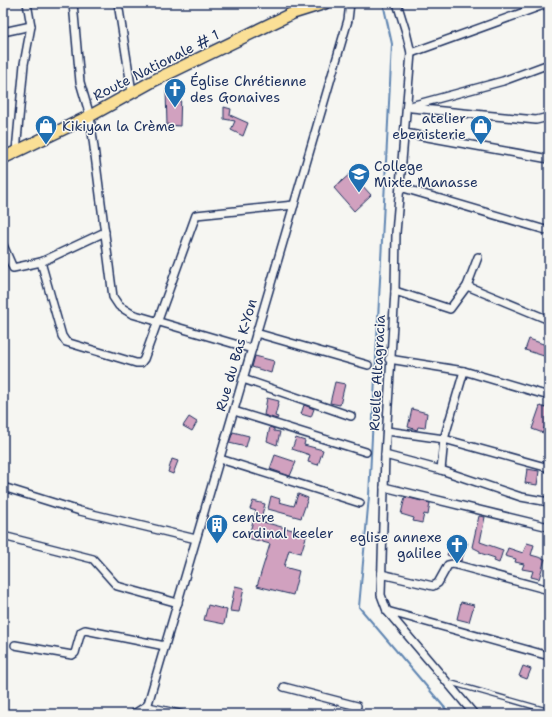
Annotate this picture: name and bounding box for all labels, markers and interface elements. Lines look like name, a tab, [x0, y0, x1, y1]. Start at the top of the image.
street label: Route Nationale # 1	[90, 25, 222, 105]
place label: Église Chrétienne des Gonaives	[190, 72, 307, 106]
church icon: Église Chrétienne des Gonaives	[162, 76, 188, 109]
place label: atelier ebenisterie	[392, 109, 466, 143]
shop icon: Kikiyan la Crème	[33, 113, 59, 146]
shop icon: atelier ebenisterie	[468, 113, 494, 146]
place label: Kikiyan la Crème	[62, 117, 176, 135]
place label: College Mixte Manasse	[374, 157, 478, 191]
school or university icon: College Mixte Manasse	[346, 161, 372, 194]
street label: Rue du Bas K-Yon	[211, 296, 261, 413]
street label: Ruelle Altagracia	[365, 314, 389, 432]
place label: centre cardinal keeler	[232, 508, 334, 542]
building icon: centre cardinal keeler	[204, 512, 230, 545]
place label: eglise annexe galilee	[350, 528, 442, 562]
church icon: eglise annexe galilee	[444, 532, 470, 565]

